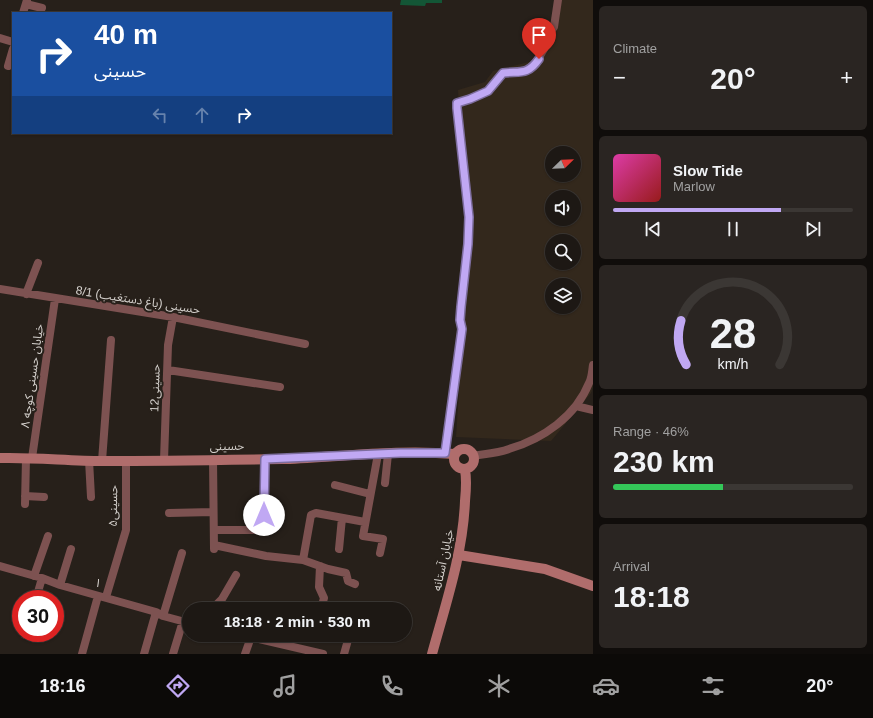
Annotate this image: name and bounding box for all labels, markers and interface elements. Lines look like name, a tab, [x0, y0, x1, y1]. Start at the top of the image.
pin	[522, 18, 556, 59]
text: 40 m	[94, 19, 158, 50]
icon: arrive	[528, 24, 550, 46]
icon: right	[28, 28, 80, 80]
text: Climate	[613, 41, 657, 56]
text: حسینی	[94, 61, 146, 81]
text: 20°	[710, 62, 756, 95]
text: −	[613, 65, 626, 90]
text: +	[840, 65, 853, 90]
icon: left	[149, 104, 171, 126]
icon: ahead	[191, 104, 213, 126]
icon: right	[233, 104, 255, 126]
north arrow	[545, 146, 581, 182]
map controls	[545, 146, 581, 314]
text: Slow Tide	[673, 162, 743, 179]
text: Marlow	[673, 179, 715, 194]
button: sound	[545, 190, 581, 226]
icon: previous	[642, 218, 664, 240]
icon: pause	[722, 218, 744, 240]
icon: next	[802, 218, 824, 240]
button: search	[545, 234, 581, 270]
button: layers	[545, 278, 581, 314]
street label: 8/1 حسینی (باغ دستغیب)	[75, 283, 201, 319]
text: 28	[710, 310, 756, 357]
street label: خیابان حسینی کوچه ۸	[18, 323, 47, 429]
text: km/h	[718, 356, 749, 372]
street label: حسینی12	[147, 364, 163, 412]
text: Range · 46%	[613, 424, 689, 439]
street label: حسینی	[210, 439, 244, 453]
text: 230 km	[613, 445, 715, 478]
street label: حسینی۵	[106, 485, 120, 527]
position arrow	[243, 494, 285, 536]
street label: خیابان آستانه	[430, 528, 456, 592]
text: Arrival	[613, 559, 650, 574]
street label: ۱	[93, 575, 103, 591]
text: 18:18	[613, 580, 690, 613]
speed limit sign: 30	[12, 590, 64, 642]
text: 18:18 · 2 min · 530 m	[224, 613, 370, 630]
icon: directions	[164, 672, 192, 700]
icon: music	[271, 672, 299, 700]
icon: phone	[378, 672, 406, 700]
icon: climate	[485, 672, 513, 700]
icon: car	[592, 672, 620, 700]
icon: filters	[699, 672, 727, 700]
text: 18:16	[39, 676, 86, 696]
text: 20°	[806, 676, 833, 696]

